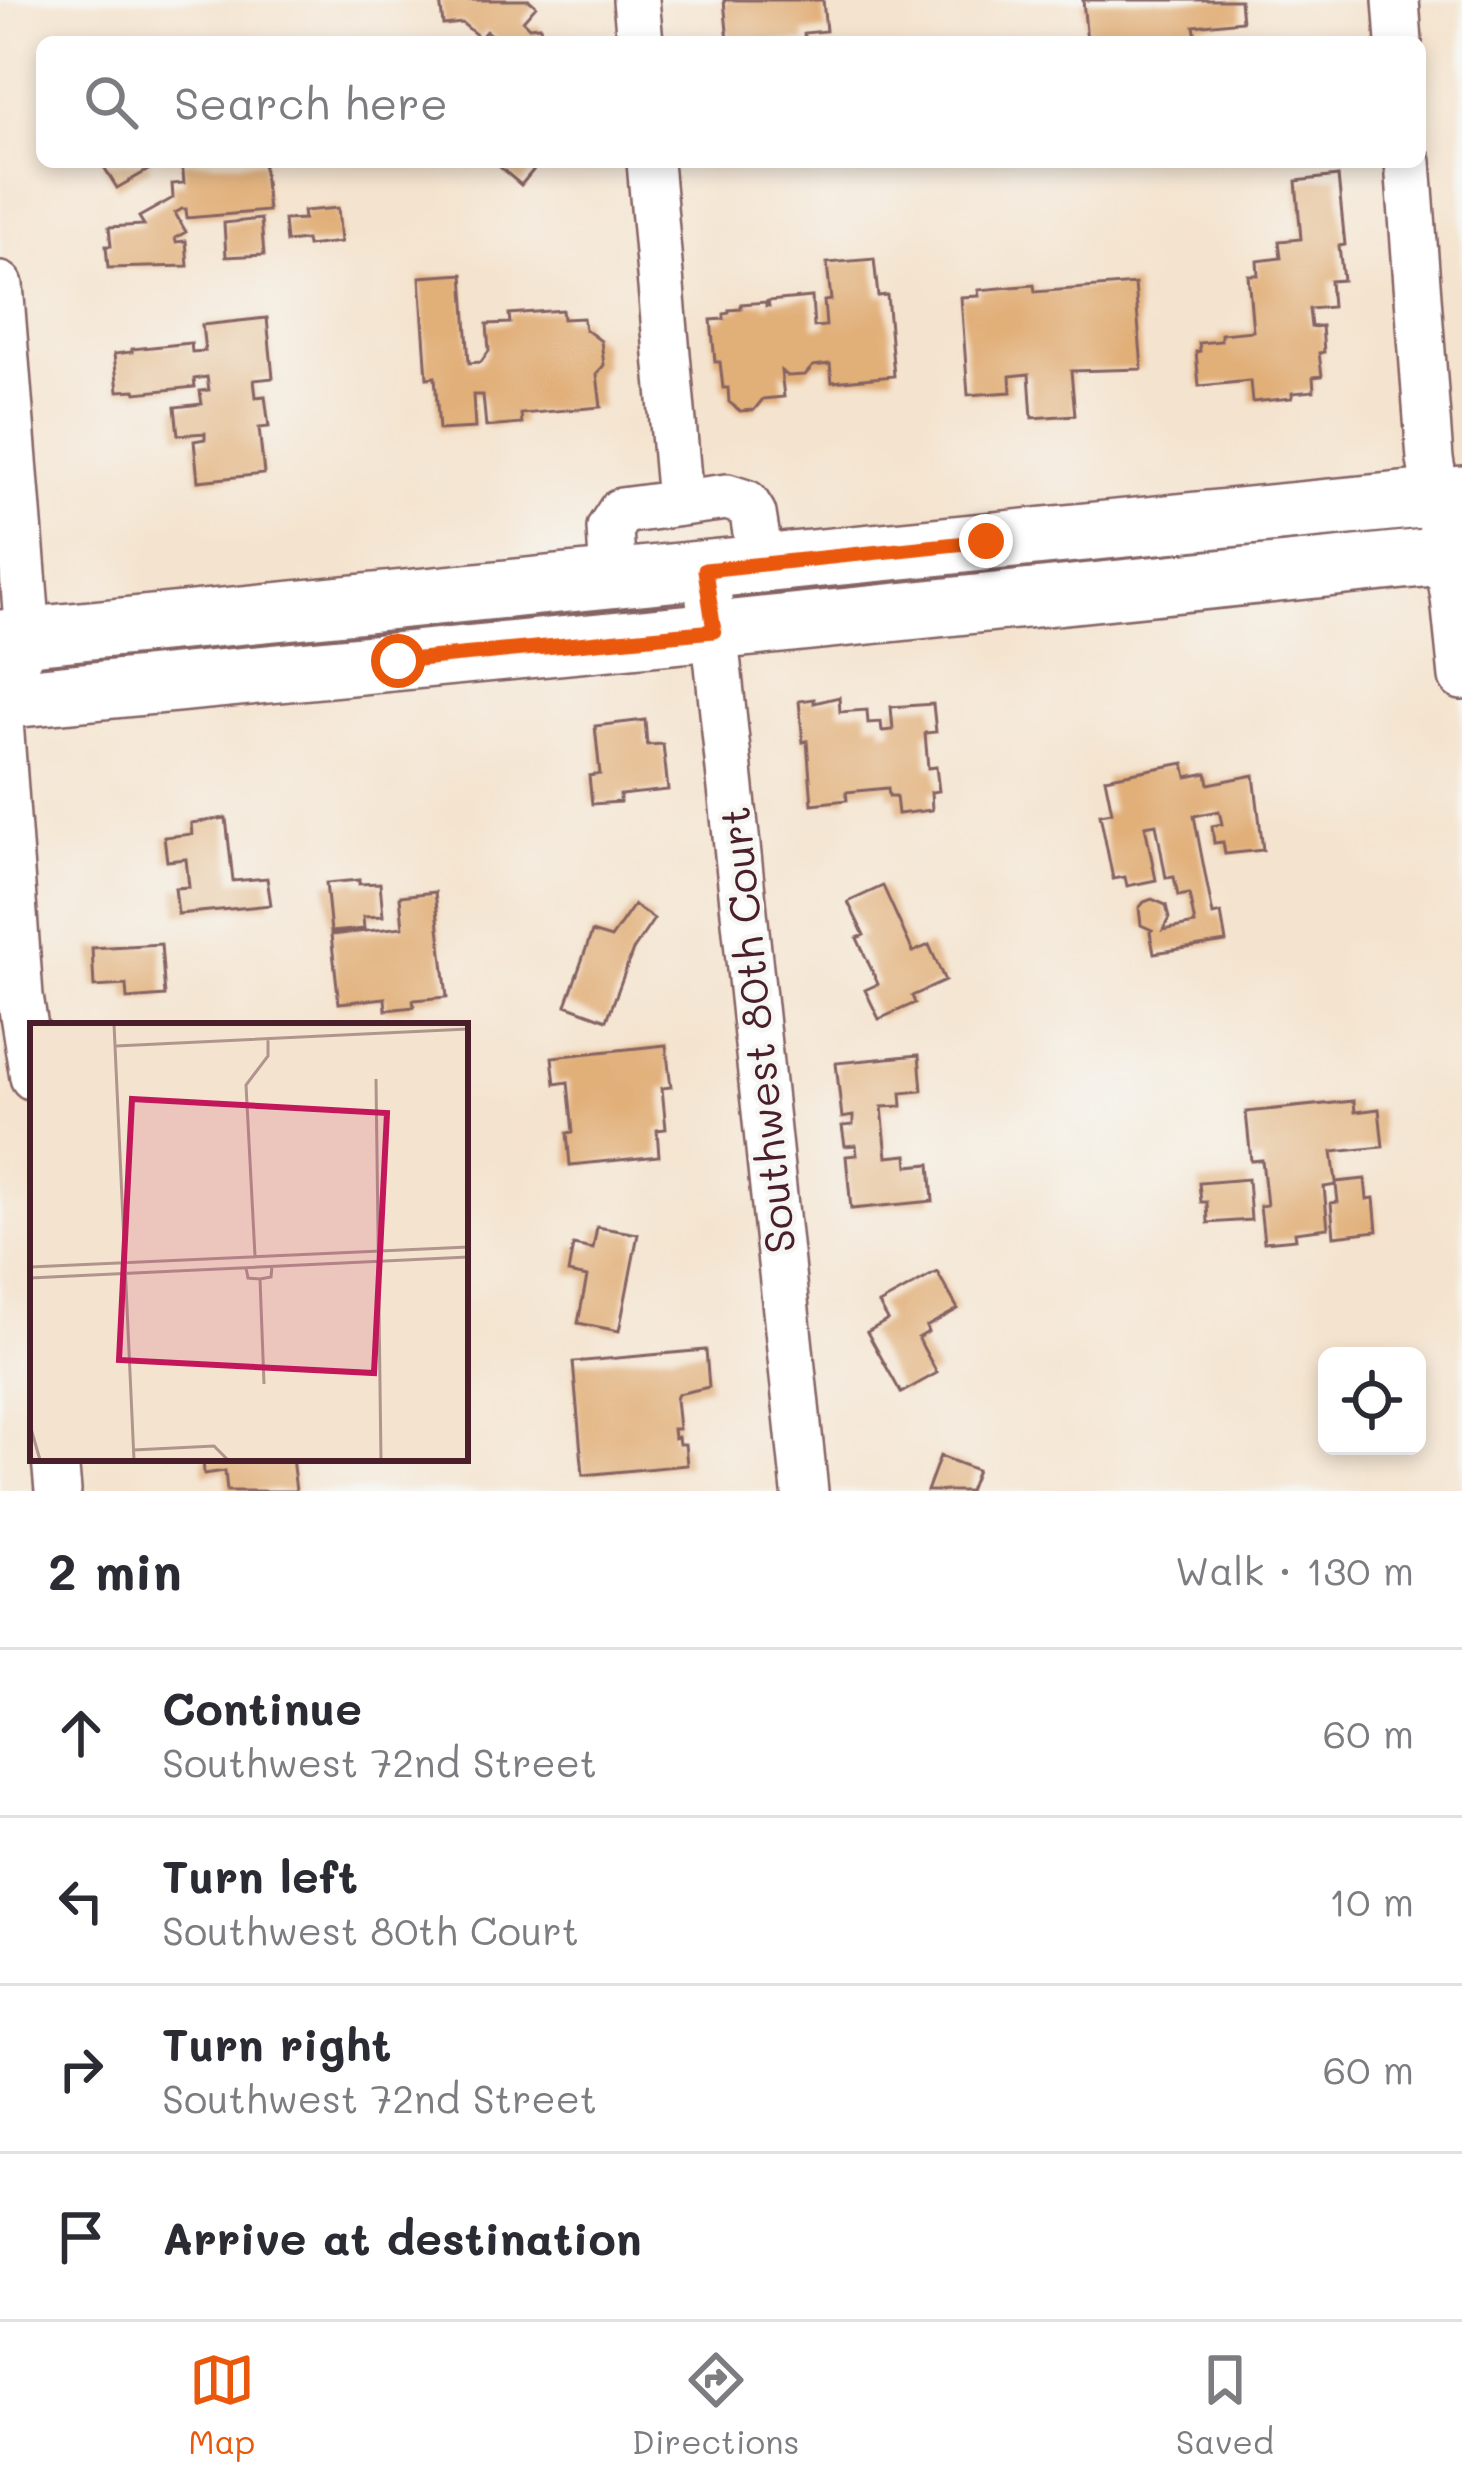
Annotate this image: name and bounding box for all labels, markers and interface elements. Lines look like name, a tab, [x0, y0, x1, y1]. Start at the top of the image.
search box	[36, 36, 1426, 168]
icon: search	[78, 69, 144, 135]
text: Search here	[174, 73, 448, 131]
route end	[959, 514, 1013, 568]
route start	[371, 634, 425, 688]
street label: Southwest 80th Court	[705, 804, 807, 1256]
inset map	[30, 1023, 468, 1461]
map controls	[1318, 1347, 1426, 1455]
button: locate	[1318, 1347, 1426, 1455]
text: 2 min	[48, 1536, 182, 1603]
text: Walk · 130 m	[1175, 1544, 1414, 1595]
text: Continue	[162, 1678, 362, 1736]
icon: ahead	[48, 1700, 114, 1766]
text: 60 m	[1323, 1707, 1414, 1758]
text: Southwest 72nd Street	[162, 1736, 597, 1787]
text: Turn left	[162, 1846, 358, 1904]
icon: left	[48, 1868, 114, 1934]
text: 10 m	[1329, 1875, 1414, 1926]
text: Southwest 80th Court	[162, 1904, 579, 1955]
text: Turn right	[162, 2014, 391, 2072]
icon: right	[48, 2036, 114, 2102]
text: 60 m	[1323, 2043, 1414, 2094]
text: Southwest 72nd Street	[162, 2072, 597, 2123]
icon: arrive	[48, 2204, 114, 2270]
text: Arrive at destination	[162, 2208, 642, 2266]
tab: Map	[188, 2347, 255, 2462]
tab: Directions	[632, 2347, 799, 2462]
tab: Saved	[1176, 2347, 1274, 2462]

